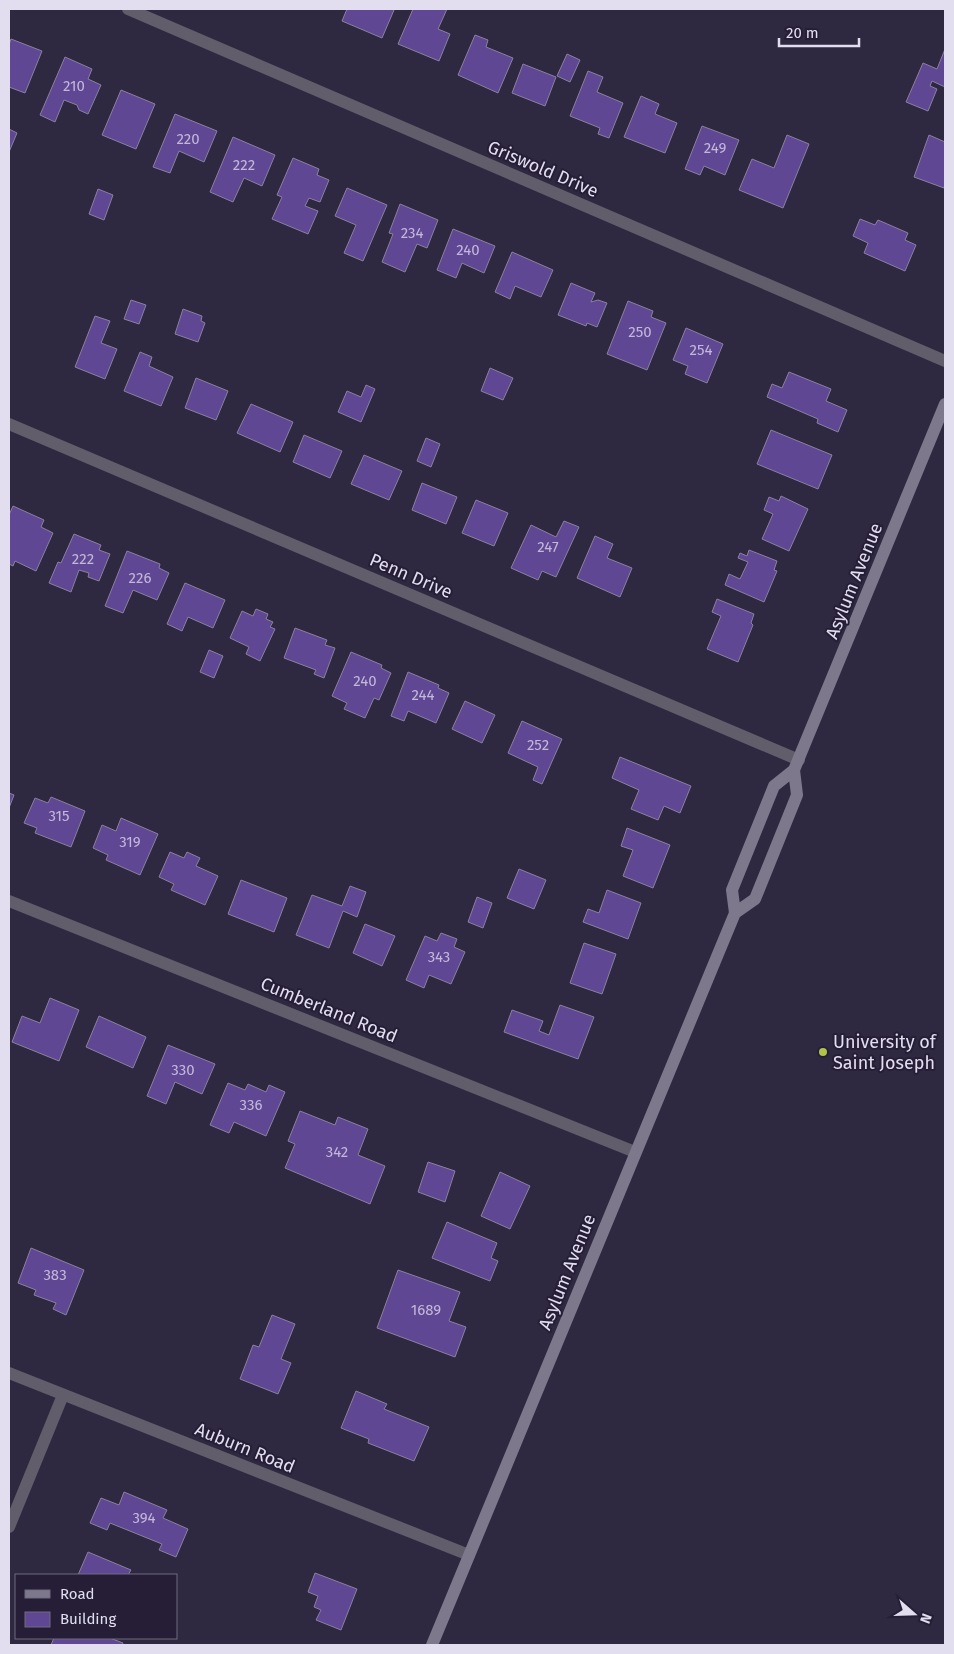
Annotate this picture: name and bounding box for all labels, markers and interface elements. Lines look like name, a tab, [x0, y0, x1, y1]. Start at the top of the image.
scale bar	[779, 15, 859, 47]
text: 20 m	[786, 24, 819, 42]
house number: 210	[63, 77, 85, 95]
house number: 220	[176, 130, 200, 148]
street label: Griswold Drive	[484, 136, 602, 202]
house number: 249	[704, 139, 726, 157]
house number: 222	[233, 156, 255, 174]
house number: 234	[401, 224, 423, 242]
house number: 240	[456, 241, 480, 259]
house number: 250	[628, 323, 652, 341]
house number: 254	[690, 341, 712, 359]
street label: Asylum Avenue	[821, 520, 887, 642]
house number: 247	[537, 538, 559, 556]
street label: Penn Drive	[366, 549, 456, 603]
house number: 222	[72, 550, 94, 568]
house number: 226	[129, 569, 151, 587]
house number: 240	[353, 672, 377, 690]
house number: 244	[412, 686, 435, 704]
house number: 252	[527, 736, 549, 754]
house number: 315	[48, 807, 70, 825]
house number: 319	[119, 833, 141, 851]
house number: 343	[428, 948, 450, 966]
street label: Cumberland Road	[257, 973, 401, 1047]
place label: University of Saint Joseph	[833, 1031, 938, 1074]
marker: University of Saint Joseph	[817, 1046, 829, 1058]
house number: 330	[171, 1061, 195, 1079]
house number: 336	[240, 1096, 262, 1114]
house number: 342	[326, 1143, 348, 1161]
street label: Asylum Avenue	[534, 1211, 600, 1333]
house number: 383	[43, 1266, 67, 1284]
house number: 1689	[411, 1301, 441, 1319]
street label: Auburn Road	[192, 1418, 298, 1478]
house number: 394	[132, 1509, 156, 1527]
legend	[15, 1574, 178, 1639]
text: Road	[60, 1585, 95, 1603]
north arrow	[889, 1589, 939, 1639]
text: Building	[60, 1610, 116, 1628]
text: N	[916, 1611, 935, 1626]

